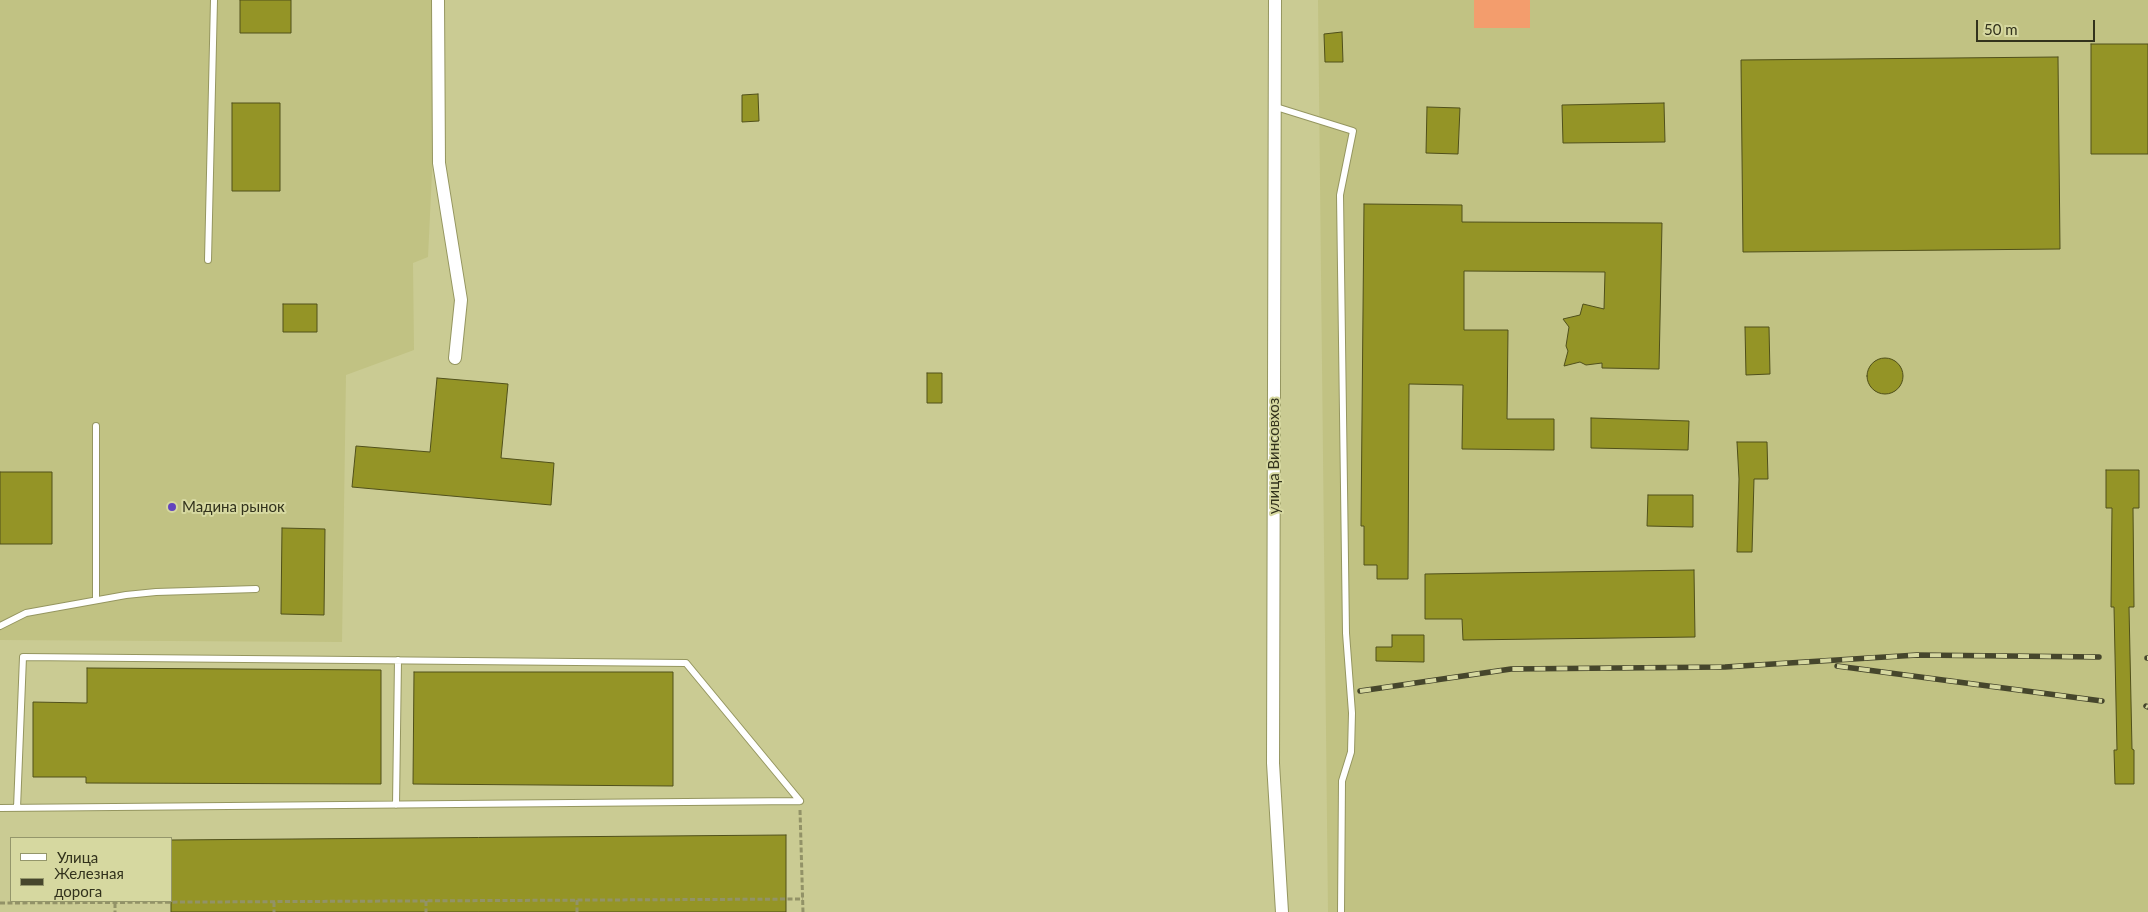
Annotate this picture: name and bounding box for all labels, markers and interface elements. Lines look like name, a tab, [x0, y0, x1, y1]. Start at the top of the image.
scale bar	[1978, 10, 2097, 42]
text: 50 m	[1984, 20, 2018, 38]
street label: улица Винсовхоз	[1265, 398, 1283, 514]
place label: Мадина рынок	[182, 498, 285, 516]
marker: Мадина рынок	[166, 501, 178, 513]
legend	[10, 837, 172, 902]
text: Улица	[57, 848, 98, 866]
text: Железная дорога	[54, 864, 124, 900]

